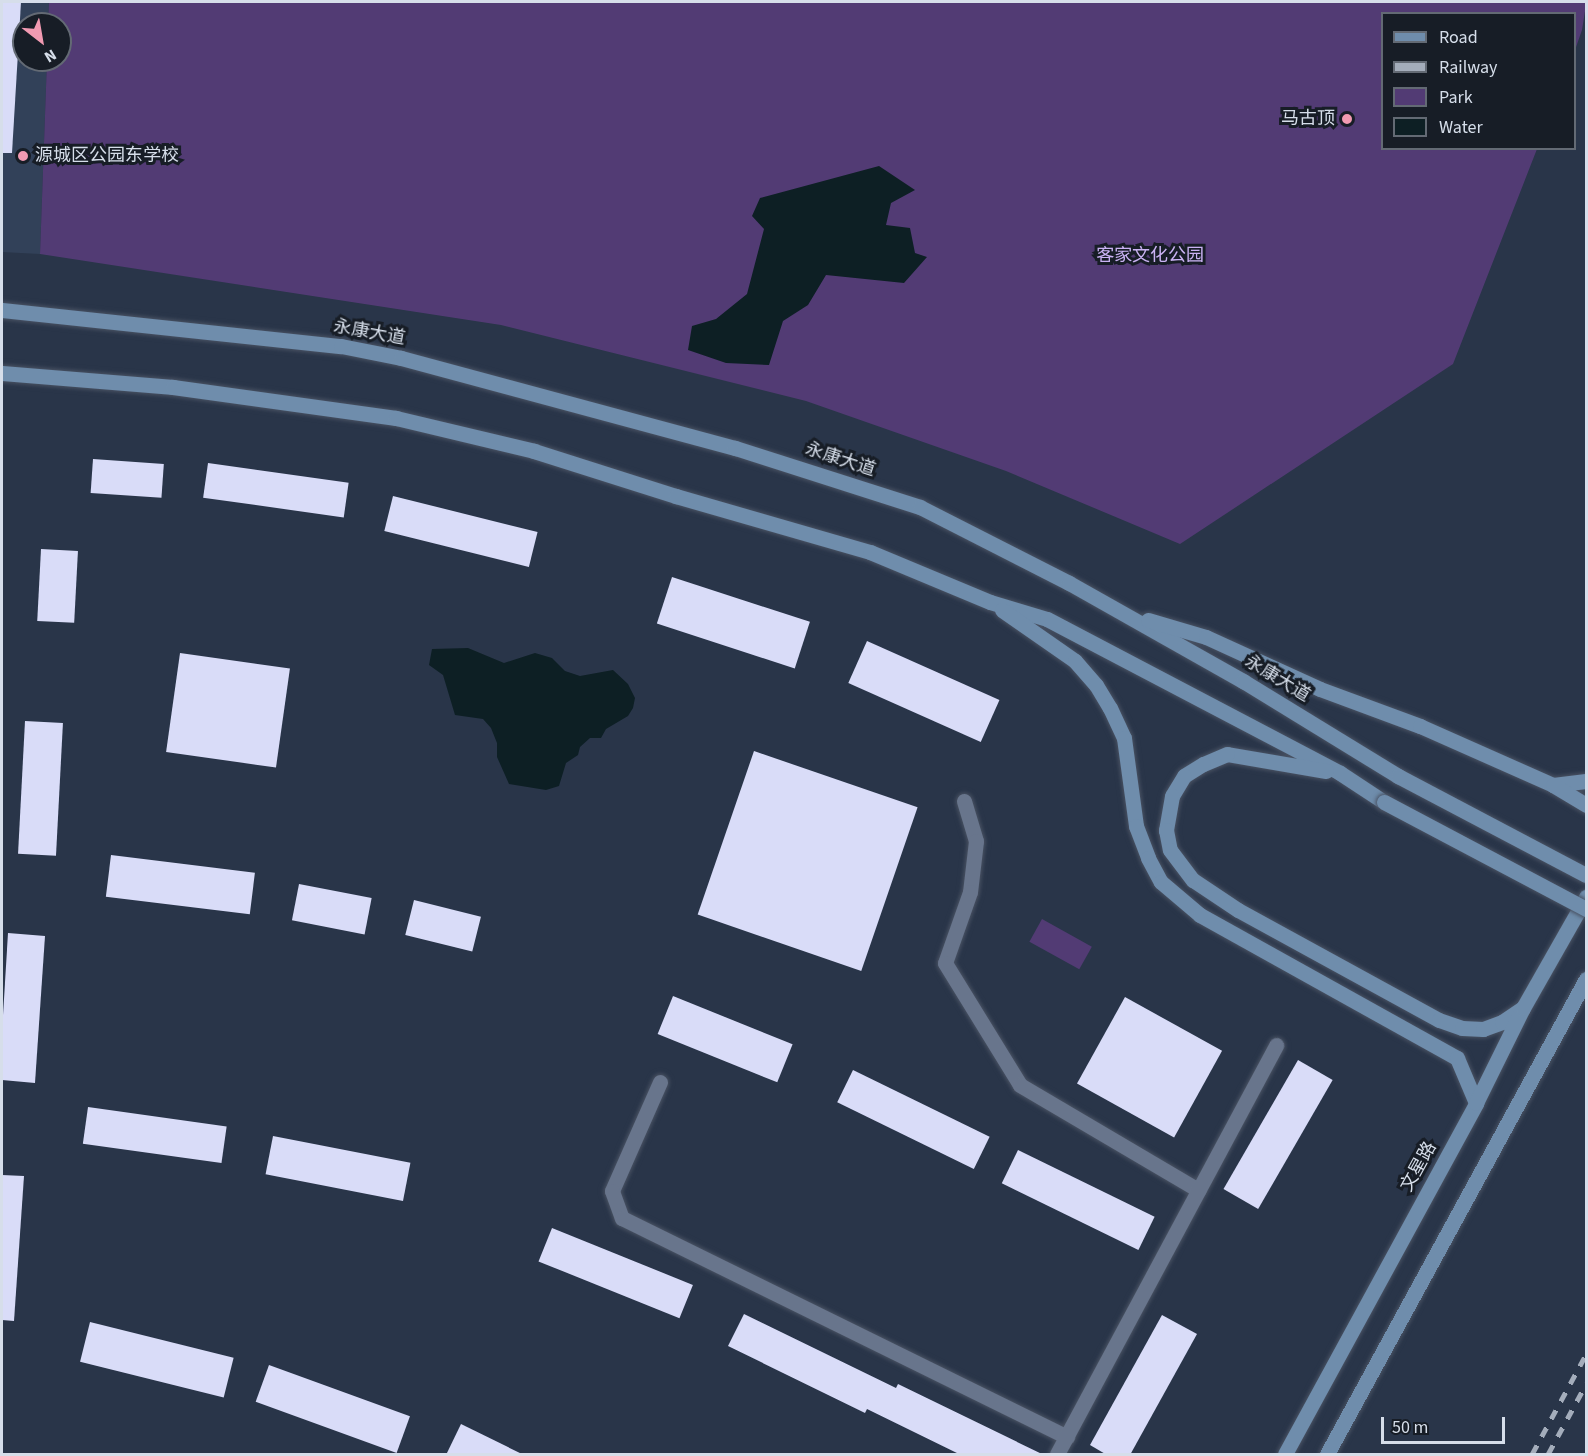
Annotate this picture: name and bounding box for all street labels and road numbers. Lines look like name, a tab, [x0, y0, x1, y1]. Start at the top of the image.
street label: 永康大道	[332, 316, 406, 350]
street label: 永康大道	[802, 439, 878, 481]
street label: 永康大道	[1241, 651, 1313, 707]
street label: 文星路	[1396, 1138, 1442, 1196]

